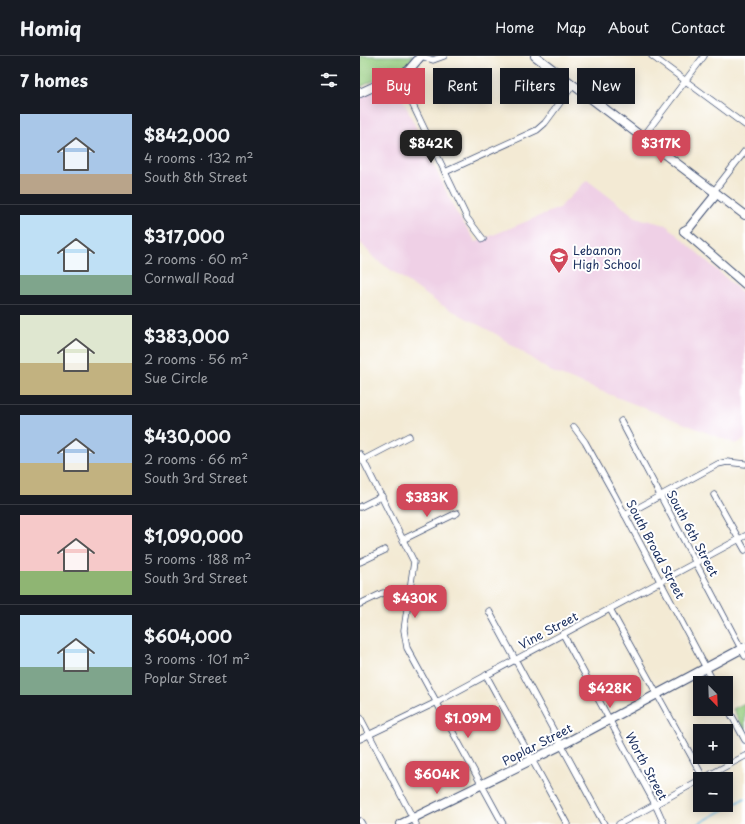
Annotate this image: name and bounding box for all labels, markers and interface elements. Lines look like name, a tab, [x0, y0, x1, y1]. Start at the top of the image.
text: Homiq	[20, 14, 81, 42]
text: Home	[495, 17, 534, 38]
text: Map	[556, 17, 586, 38]
text: About	[608, 17, 649, 38]
text: Contact	[671, 17, 725, 38]
text: 7 homes	[20, 67, 88, 93]
chip: Buy	[372, 68, 425, 104]
chip: Rent	[433, 68, 492, 104]
chip: Filters	[500, 68, 569, 104]
chip: New	[577, 68, 635, 104]
icon: filters	[318, 69, 340, 91]
text: $842,000	[144, 122, 230, 148]
icon: home	[52, 130, 100, 178]
pin: $842K	[403, 130, 459, 164]
pin: $317K	[633, 130, 689, 164]
text: $842K	[409, 133, 453, 152]
text: $317K	[641, 133, 681, 152]
text: 4 rooms · 132 m²	[144, 148, 254, 167]
text: South 8th Street	[144, 167, 247, 186]
text: $317,000	[144, 223, 225, 249]
icon: home	[52, 231, 100, 279]
place label: Lebanon High School	[573, 241, 641, 273]
school or university icon: Lebanon High School	[548, 246, 570, 274]
text: 2 rooms · 60 m²	[144, 249, 249, 268]
text: Cornwall Road	[144, 268, 235, 287]
text: $383,000	[144, 323, 229, 349]
icon: home	[52, 331, 100, 379]
text: 2 rooms · 56 m²	[144, 349, 248, 368]
text: Sue Circle	[144, 368, 208, 387]
text: $430,000	[144, 423, 231, 449]
icon: home	[52, 431, 100, 479]
text: 2 rooms · 66 m²	[144, 449, 248, 468]
text: South 3rd Street	[144, 468, 247, 487]
pin: $383K	[399, 484, 455, 518]
text: $383K	[406, 487, 448, 506]
street label: South 6th Street	[663, 487, 723, 579]
street label: South Broad Street	[622, 496, 690, 602]
text: $1,090,000	[144, 523, 243, 549]
icon: home	[52, 531, 100, 579]
text: 5 rooms · 188 m²	[144, 549, 252, 568]
text: South 3rd Street	[144, 568, 247, 587]
pin: $430K	[387, 585, 443, 619]
text: $430K	[393, 588, 437, 607]
street label: Vine Street	[515, 607, 581, 653]
text: $604,000	[144, 623, 232, 649]
icon: home	[52, 631, 100, 679]
text: 3 rooms · 101 m²	[144, 649, 250, 668]
text: Poplar Street	[144, 668, 227, 687]
pin: $428K	[582, 675, 638, 709]
north arrow	[693, 676, 733, 716]
map controls	[693, 676, 733, 812]
text: $428K	[588, 678, 632, 697]
pin: $1.09M	[435, 705, 501, 739]
text: $1.09M	[445, 708, 491, 727]
street label: Poplar Street	[499, 719, 575, 769]
button: +	[693, 724, 733, 764]
street label: Worth Street	[622, 729, 673, 803]
pin: $604K	[409, 761, 465, 795]
text: $604K	[414, 764, 460, 783]
button: −	[693, 772, 733, 812]

